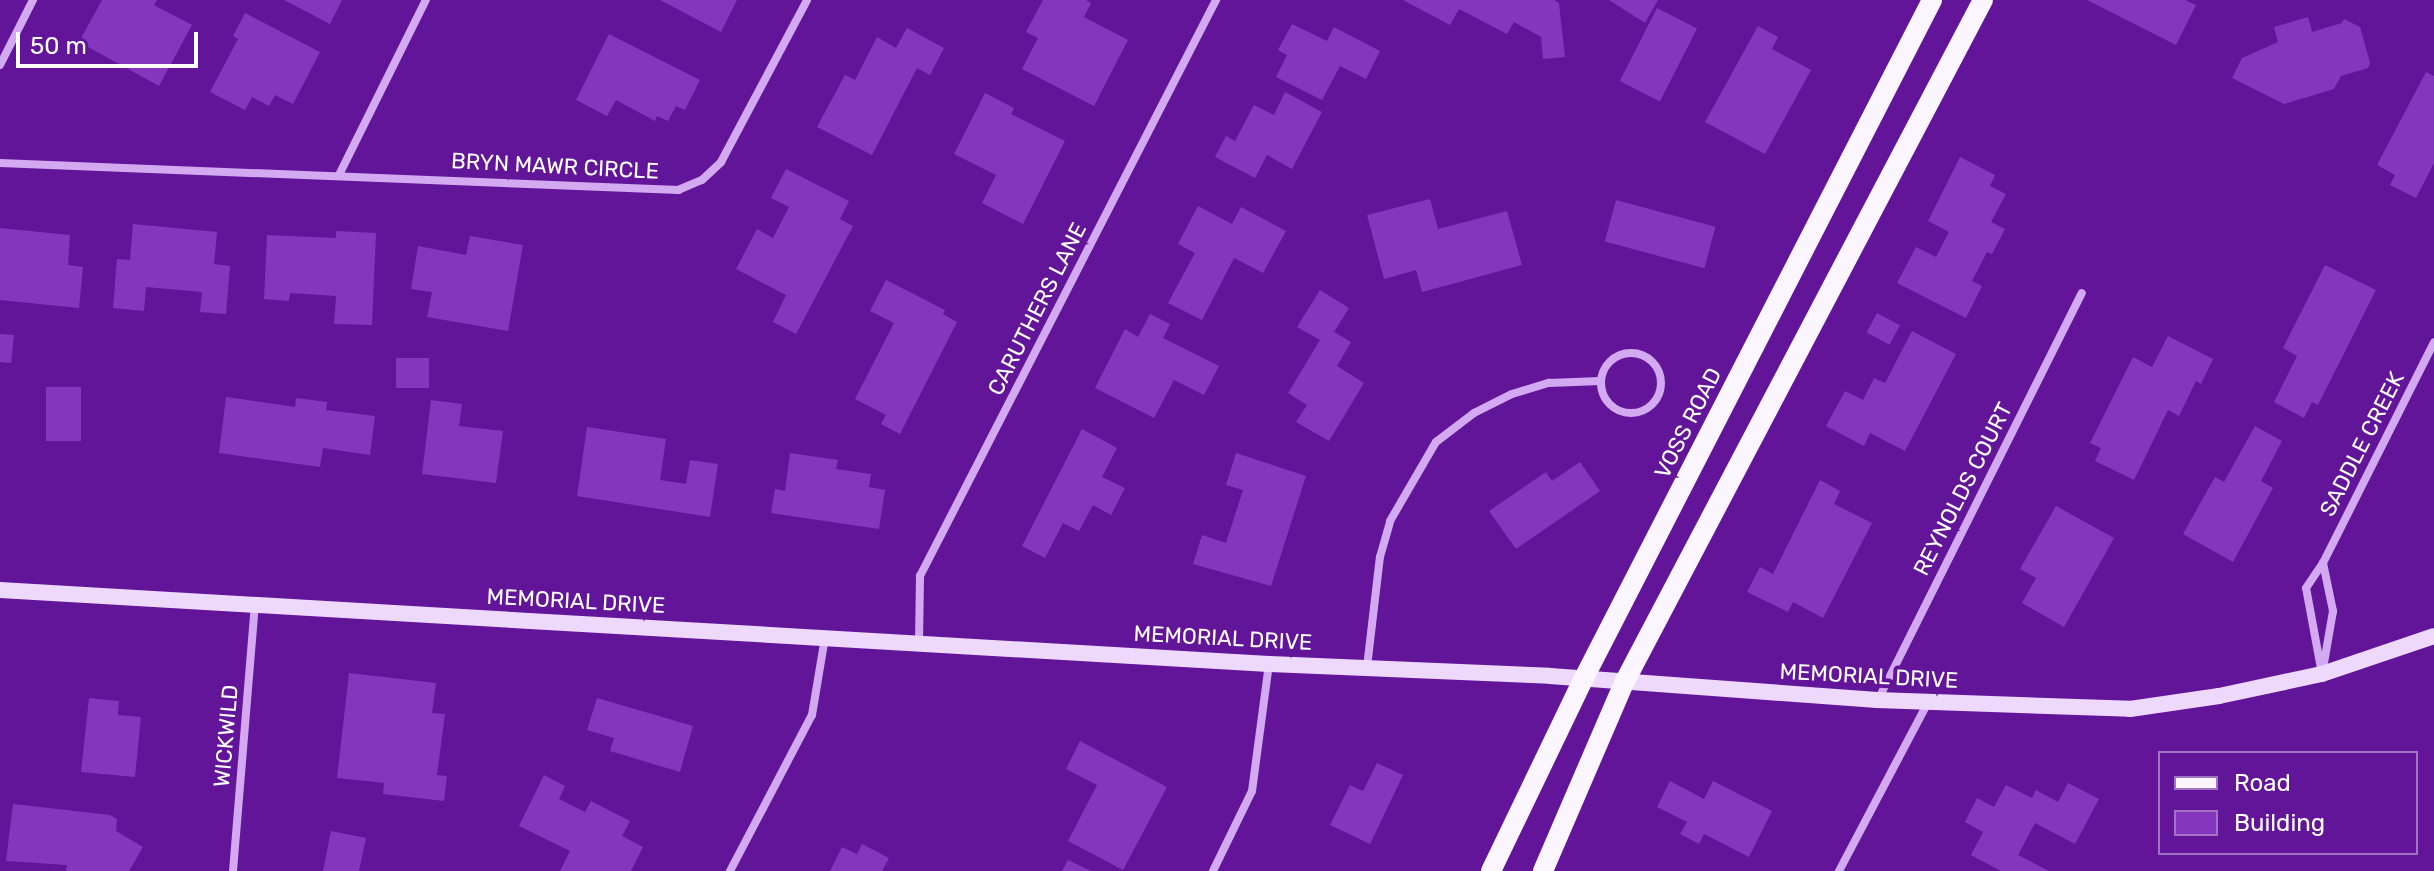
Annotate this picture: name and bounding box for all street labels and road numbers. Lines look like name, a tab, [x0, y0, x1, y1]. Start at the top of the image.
street label: BRYN MAWR CIRCLE	[450, 147, 660, 185]
street label: CARUTHERS LANE	[982, 218, 1092, 400]
street label: VOSS ROAD	[1649, 363, 1727, 483]
street label: SADDLE CREEK	[2314, 367, 2410, 521]
street label: REYNOLDS COURT	[1908, 398, 2018, 580]
street label: MEMORIAL DRIVE	[486, 583, 666, 619]
street label: MEMORIAL DRIVE	[1133, 620, 1313, 656]
street label: MEMORIAL DRIVE	[1779, 658, 1959, 694]
street label: WICKWILD	[208, 684, 244, 788]

